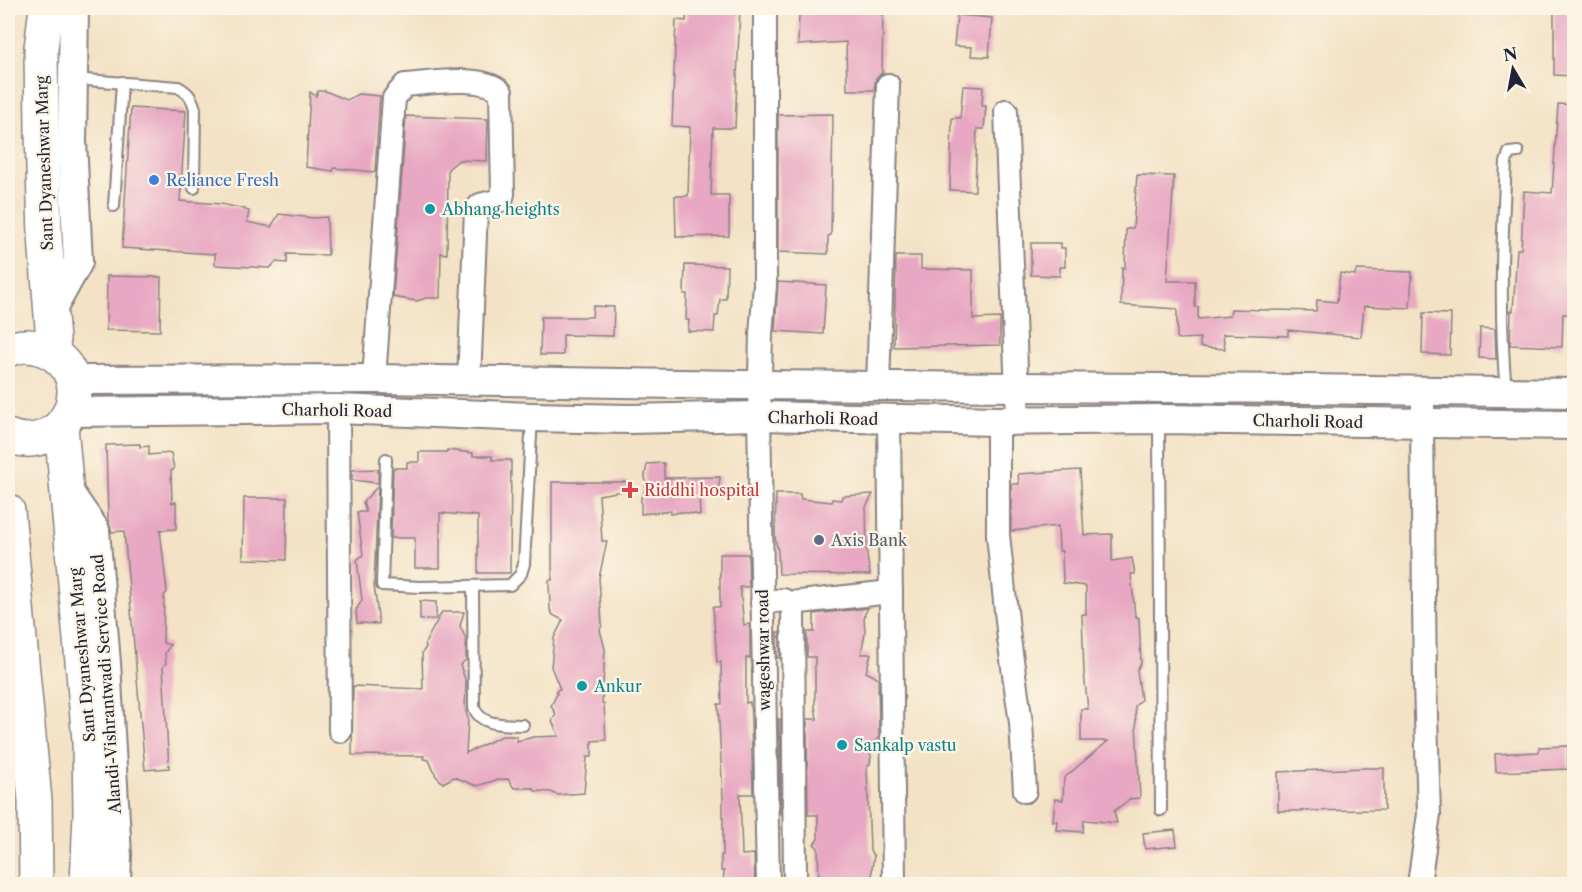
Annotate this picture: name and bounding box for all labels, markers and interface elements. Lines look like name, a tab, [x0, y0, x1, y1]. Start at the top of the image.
north arrow	[1483, 39, 1543, 99]
text: N	[1502, 43, 1519, 65]
street label: Sant Dyaneshwar Marg	[31, 75, 57, 251]
place label: Reliance Fresh	[166, 170, 279, 190]
marker: Reliance Fresh	[147, 173, 161, 187]
place label: Abhang heights	[441, 199, 560, 219]
marker: Abhang heights	[423, 202, 437, 216]
street label: Charholi Road	[281, 399, 393, 421]
street label: Charholi Road	[767, 407, 879, 429]
street label: Charholi Road	[1252, 410, 1364, 432]
place label: Riddhi hospital	[644, 480, 760, 500]
marker: Riddhi hospital	[621, 481, 639, 499]
place label: Axis Bank	[830, 530, 908, 550]
marker: Axis Bank	[812, 533, 826, 547]
street label: Alandi-Vishrantwadi Service Road	[87, 553, 125, 816]
street label: Sant Dyaneshwar Marg	[64, 567, 100, 743]
street label: wageshwar road	[752, 589, 774, 712]
place label: Ankur	[593, 676, 642, 696]
marker: Ankur	[575, 679, 589, 693]
place label: Sankalp vastu	[854, 735, 957, 755]
marker: Sankalp vastu	[835, 738, 849, 752]

